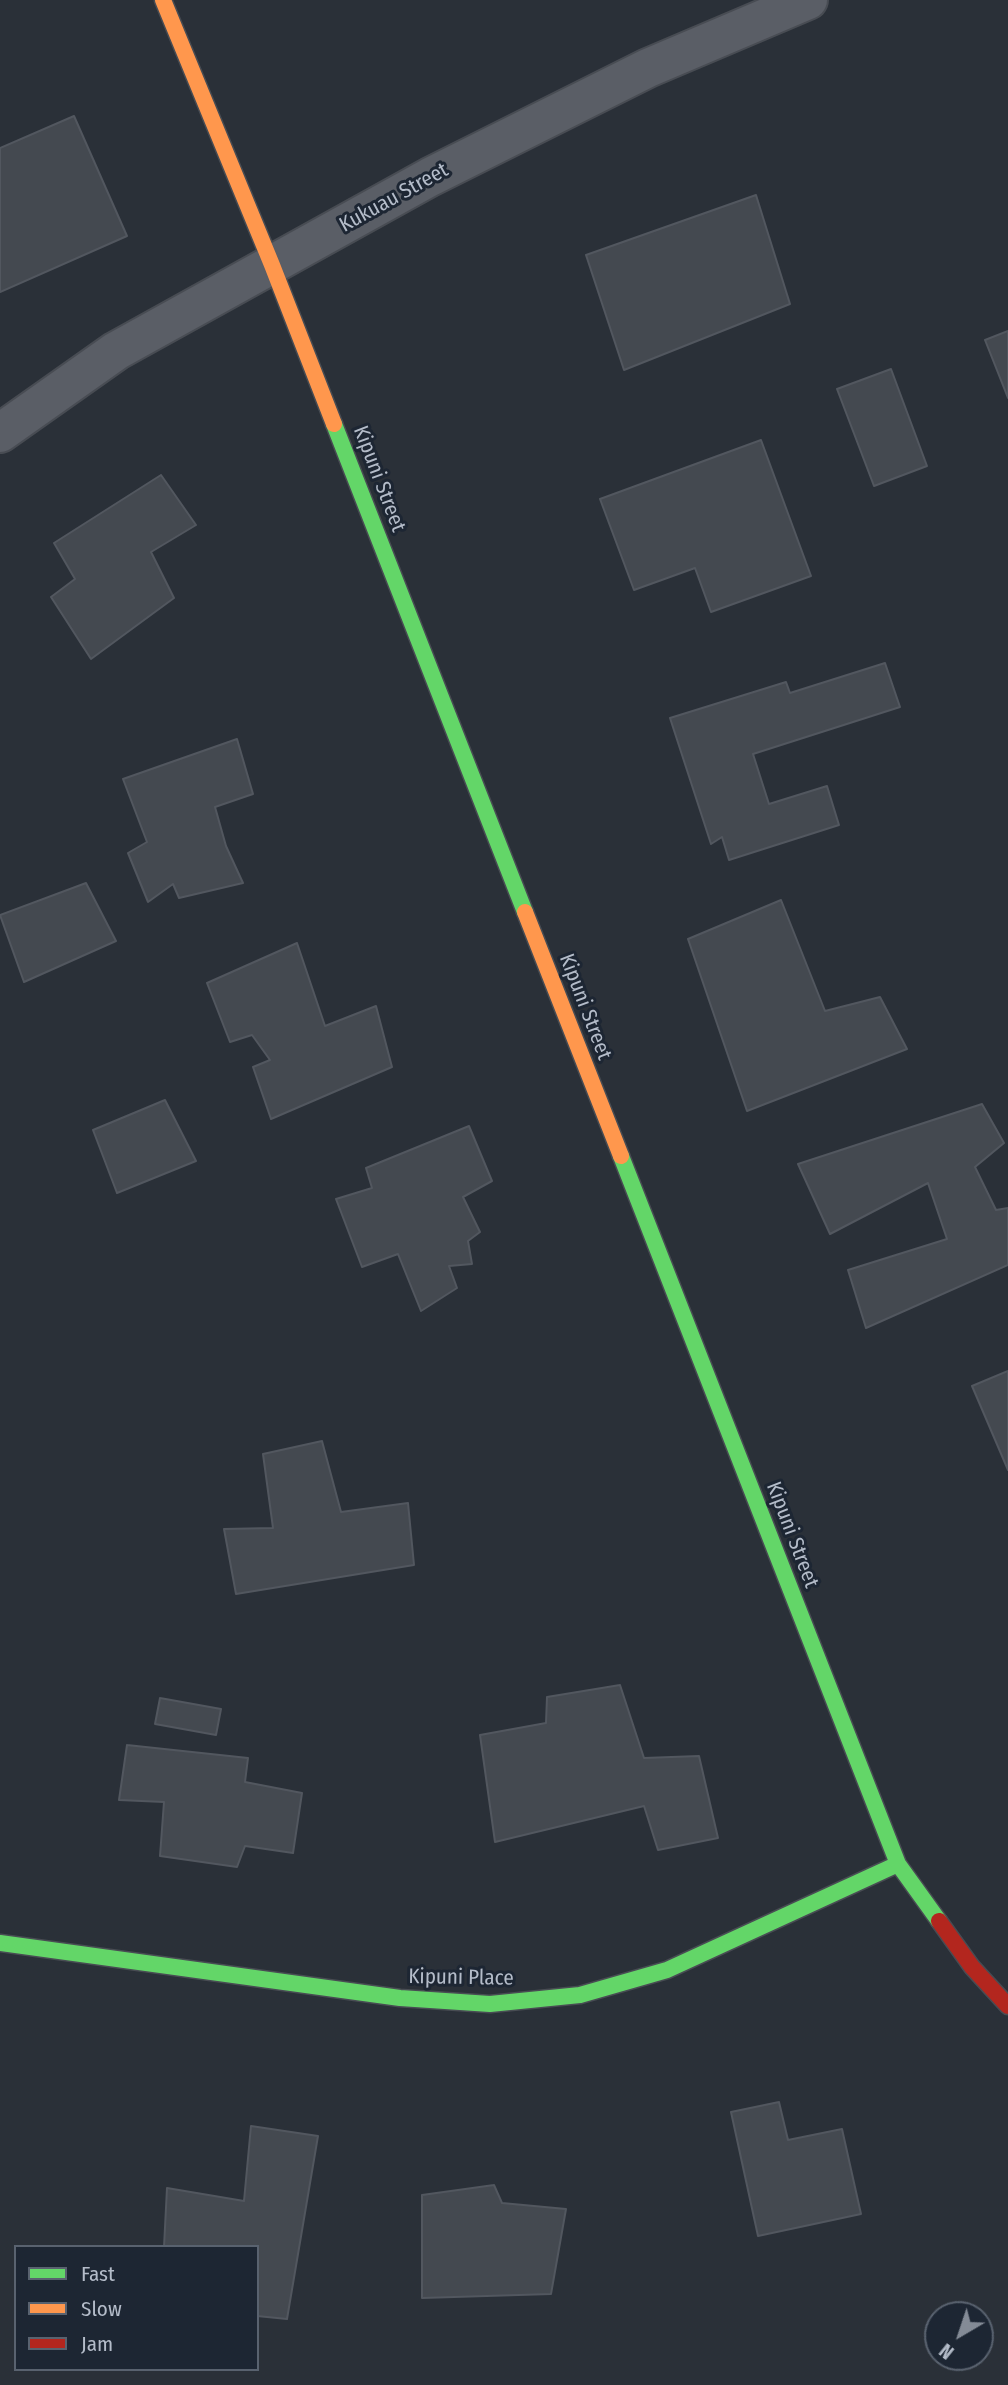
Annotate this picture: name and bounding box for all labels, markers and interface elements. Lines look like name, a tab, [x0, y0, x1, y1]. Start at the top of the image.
street label: Kukuau Street	[335, 158, 453, 238]
street label: Kipuni Street	[347, 422, 411, 536]
street label: Kipuni Street	[553, 950, 617, 1064]
street label: Kipuni Street	[760, 1478, 824, 1592]
street label: Kipuni Place	[408, 1964, 514, 1992]
legend	[14, 2245, 259, 2371]
text: Fast	[81, 2261, 115, 2287]
text: Slow	[81, 2296, 122, 2322]
north arrow	[924, 2301, 994, 2371]
text: Jam	[81, 2331, 113, 2357]
text: N	[935, 2339, 958, 2364]

